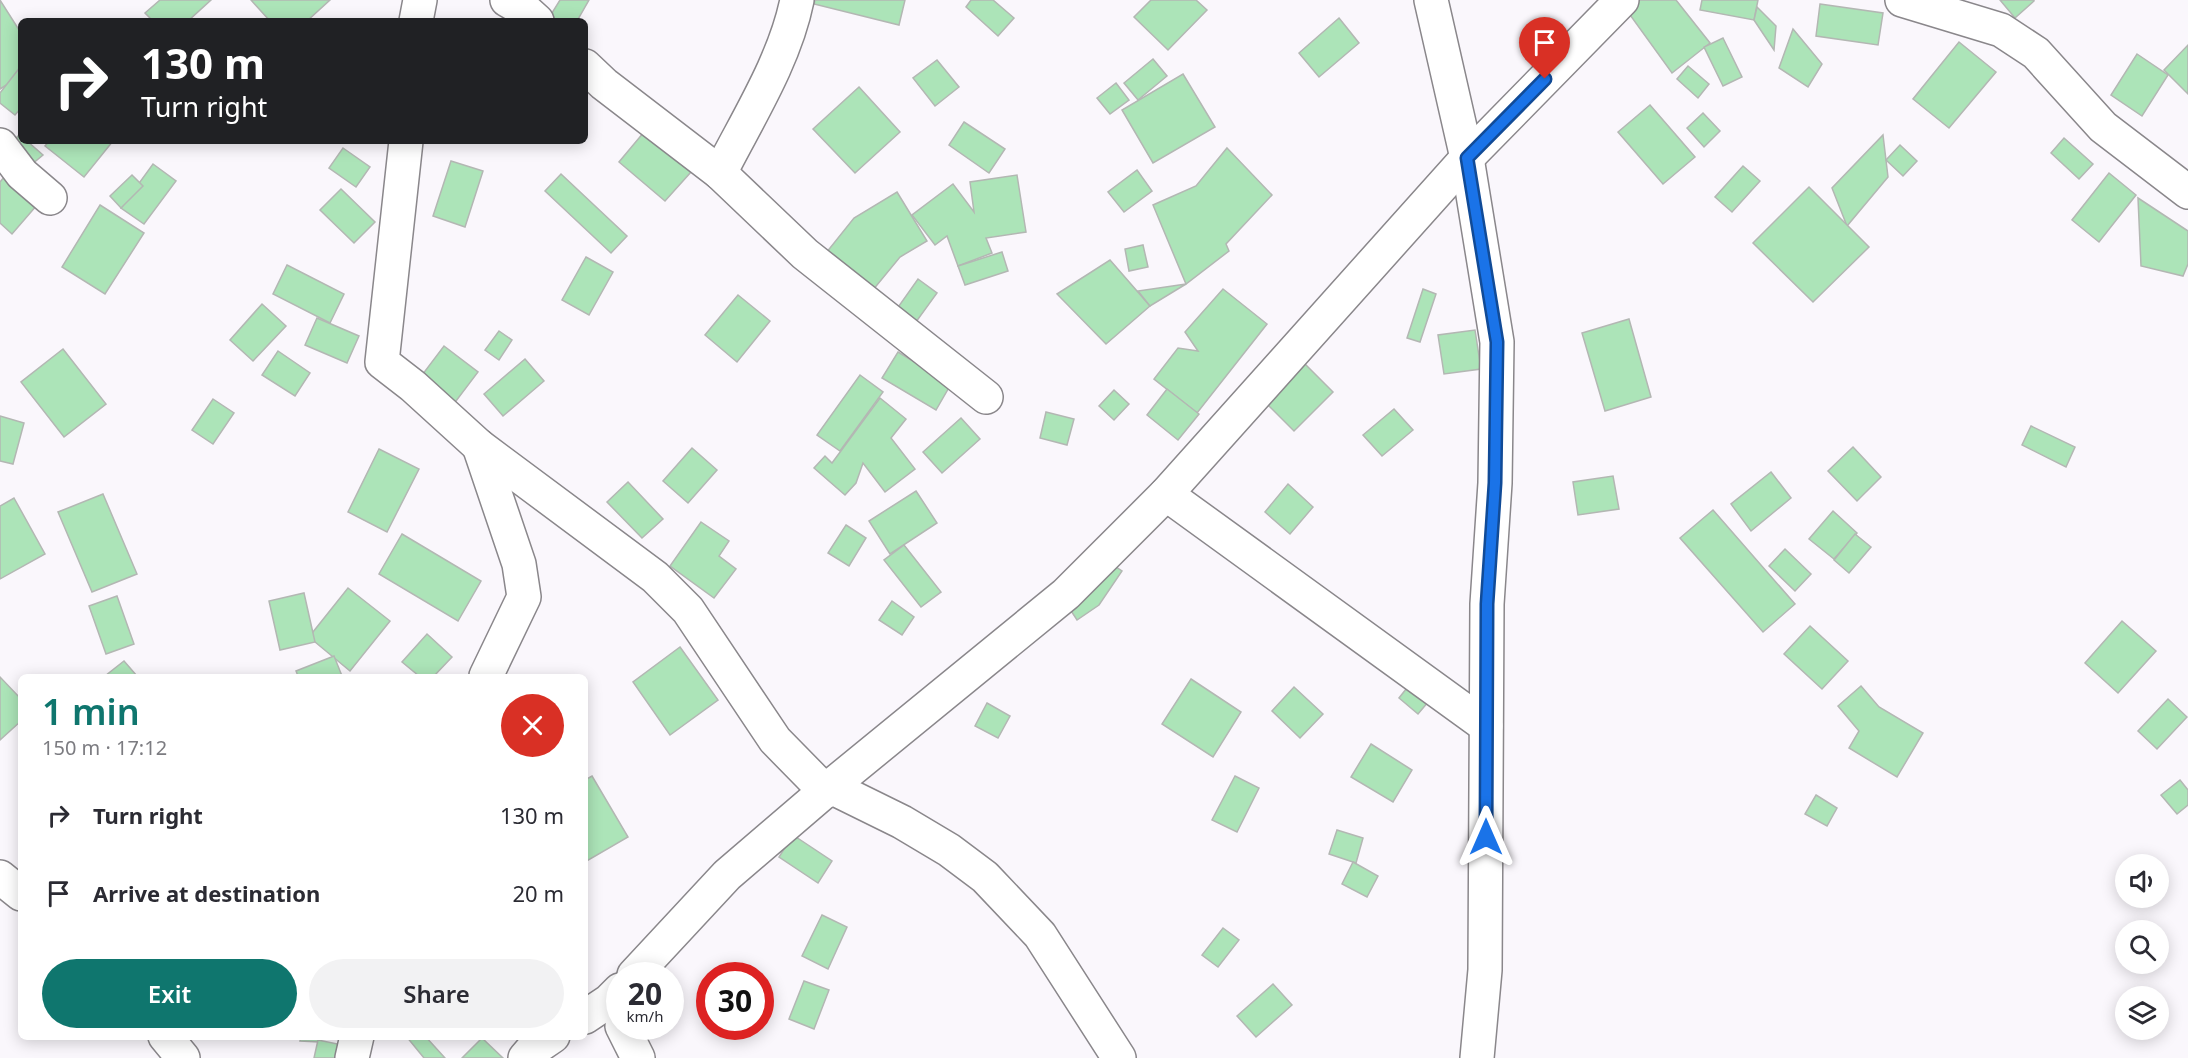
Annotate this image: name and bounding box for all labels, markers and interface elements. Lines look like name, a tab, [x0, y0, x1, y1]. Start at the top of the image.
pin	[1519, 17, 1570, 79]
icon: arrive	[1528, 26, 1561, 59]
text: 130 m	[141, 34, 265, 91]
icon: right	[42, 42, 120, 120]
text: Turn right	[141, 88, 267, 125]
text: 1 min	[42, 687, 140, 736]
button: close	[501, 694, 564, 757]
text: 150 m · 17:12	[42, 734, 167, 761]
icon: right	[42, 799, 75, 832]
text: Turn right	[93, 800, 203, 830]
text: 130 m	[500, 800, 564, 830]
position arrow	[1454, 805, 1518, 869]
map controls	[2115, 854, 2169, 1040]
button: sound	[2115, 854, 2169, 908]
icon: arrive	[42, 877, 75, 910]
text: Arrive at destination	[93, 878, 320, 908]
text: 20 m	[513, 878, 564, 908]
button: search	[2115, 920, 2169, 974]
button: Exit	[42, 959, 297, 1028]
button: Share	[309, 959, 564, 1028]
speed limit sign: 30	[696, 962, 774, 1040]
text: 20	[628, 973, 662, 1014]
button: layers	[2115, 986, 2169, 1040]
text: km/h	[627, 1006, 663, 1026]

